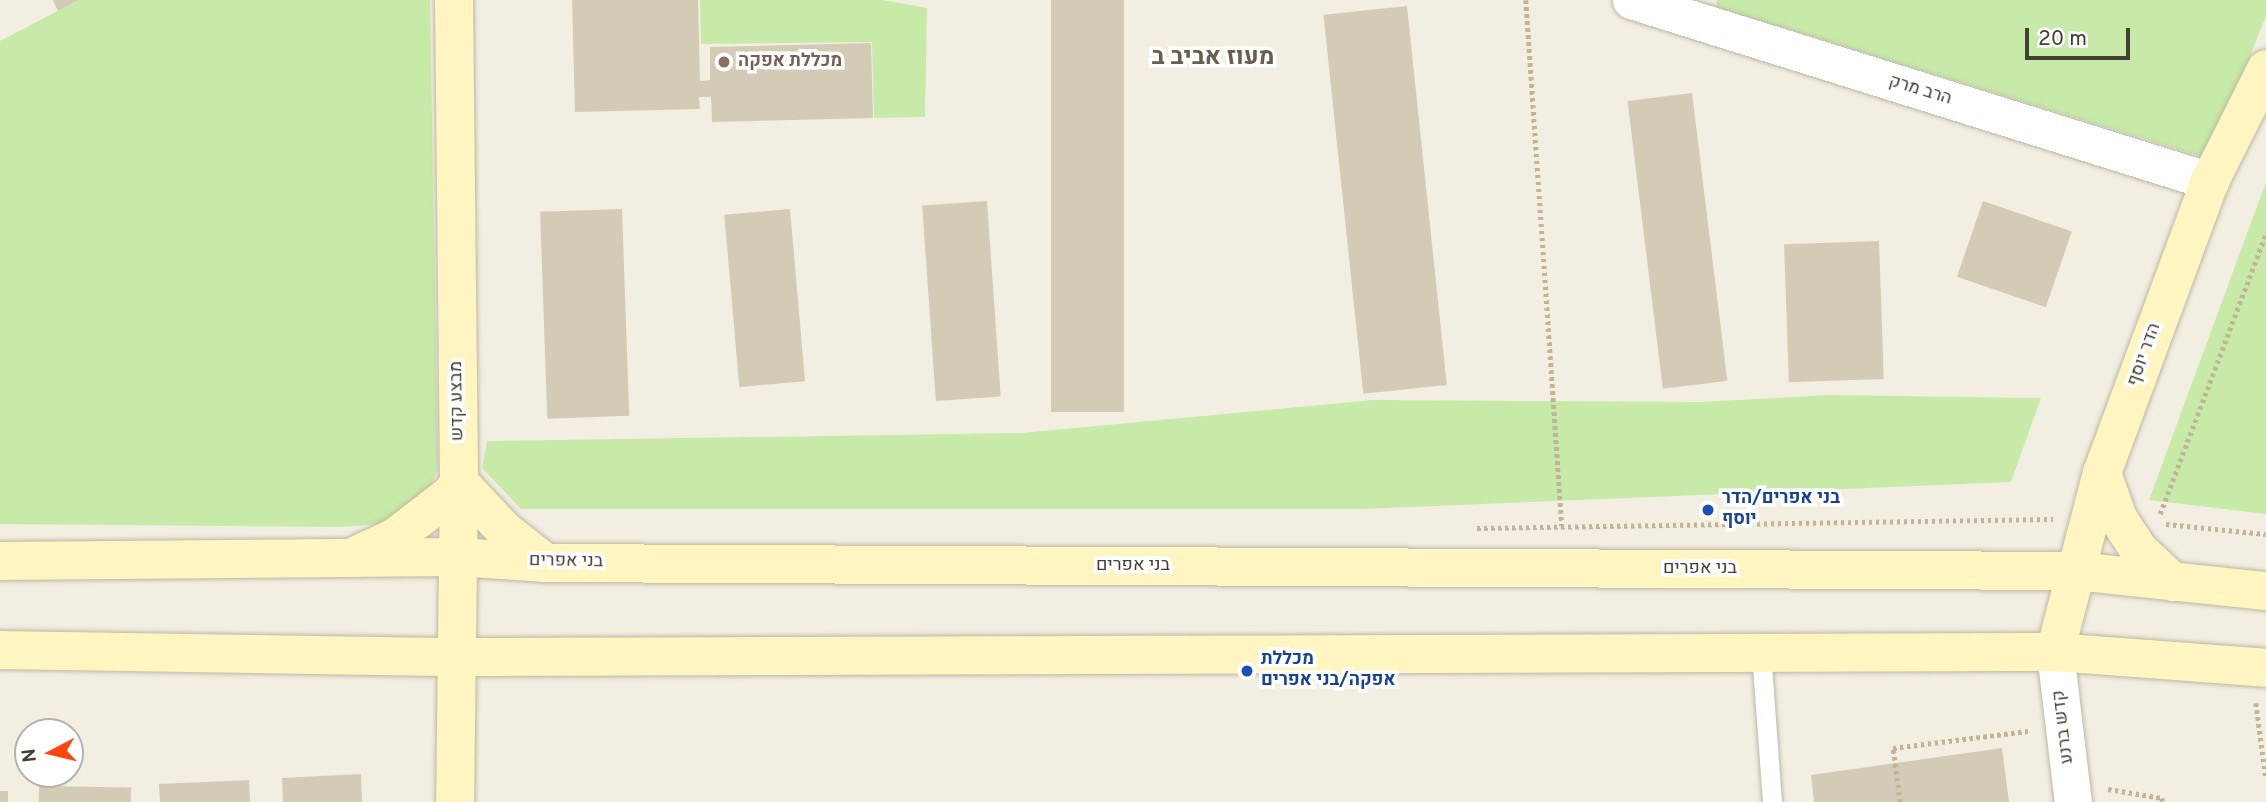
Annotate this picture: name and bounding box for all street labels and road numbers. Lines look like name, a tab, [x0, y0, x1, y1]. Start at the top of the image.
street label: הרב מרק	[1886, 71, 1954, 111]
street label: הדר יוסף	[2124, 320, 2166, 390]
street label: מבצע קדש	[447, 361, 469, 441]
street label: בני אפרים	[529, 551, 603, 573]
street label: בני אפרים	[1096, 555, 1170, 577]
street label: בני אפרים	[1663, 558, 1737, 580]
street label: קדש ברנע	[2049, 689, 2079, 765]

